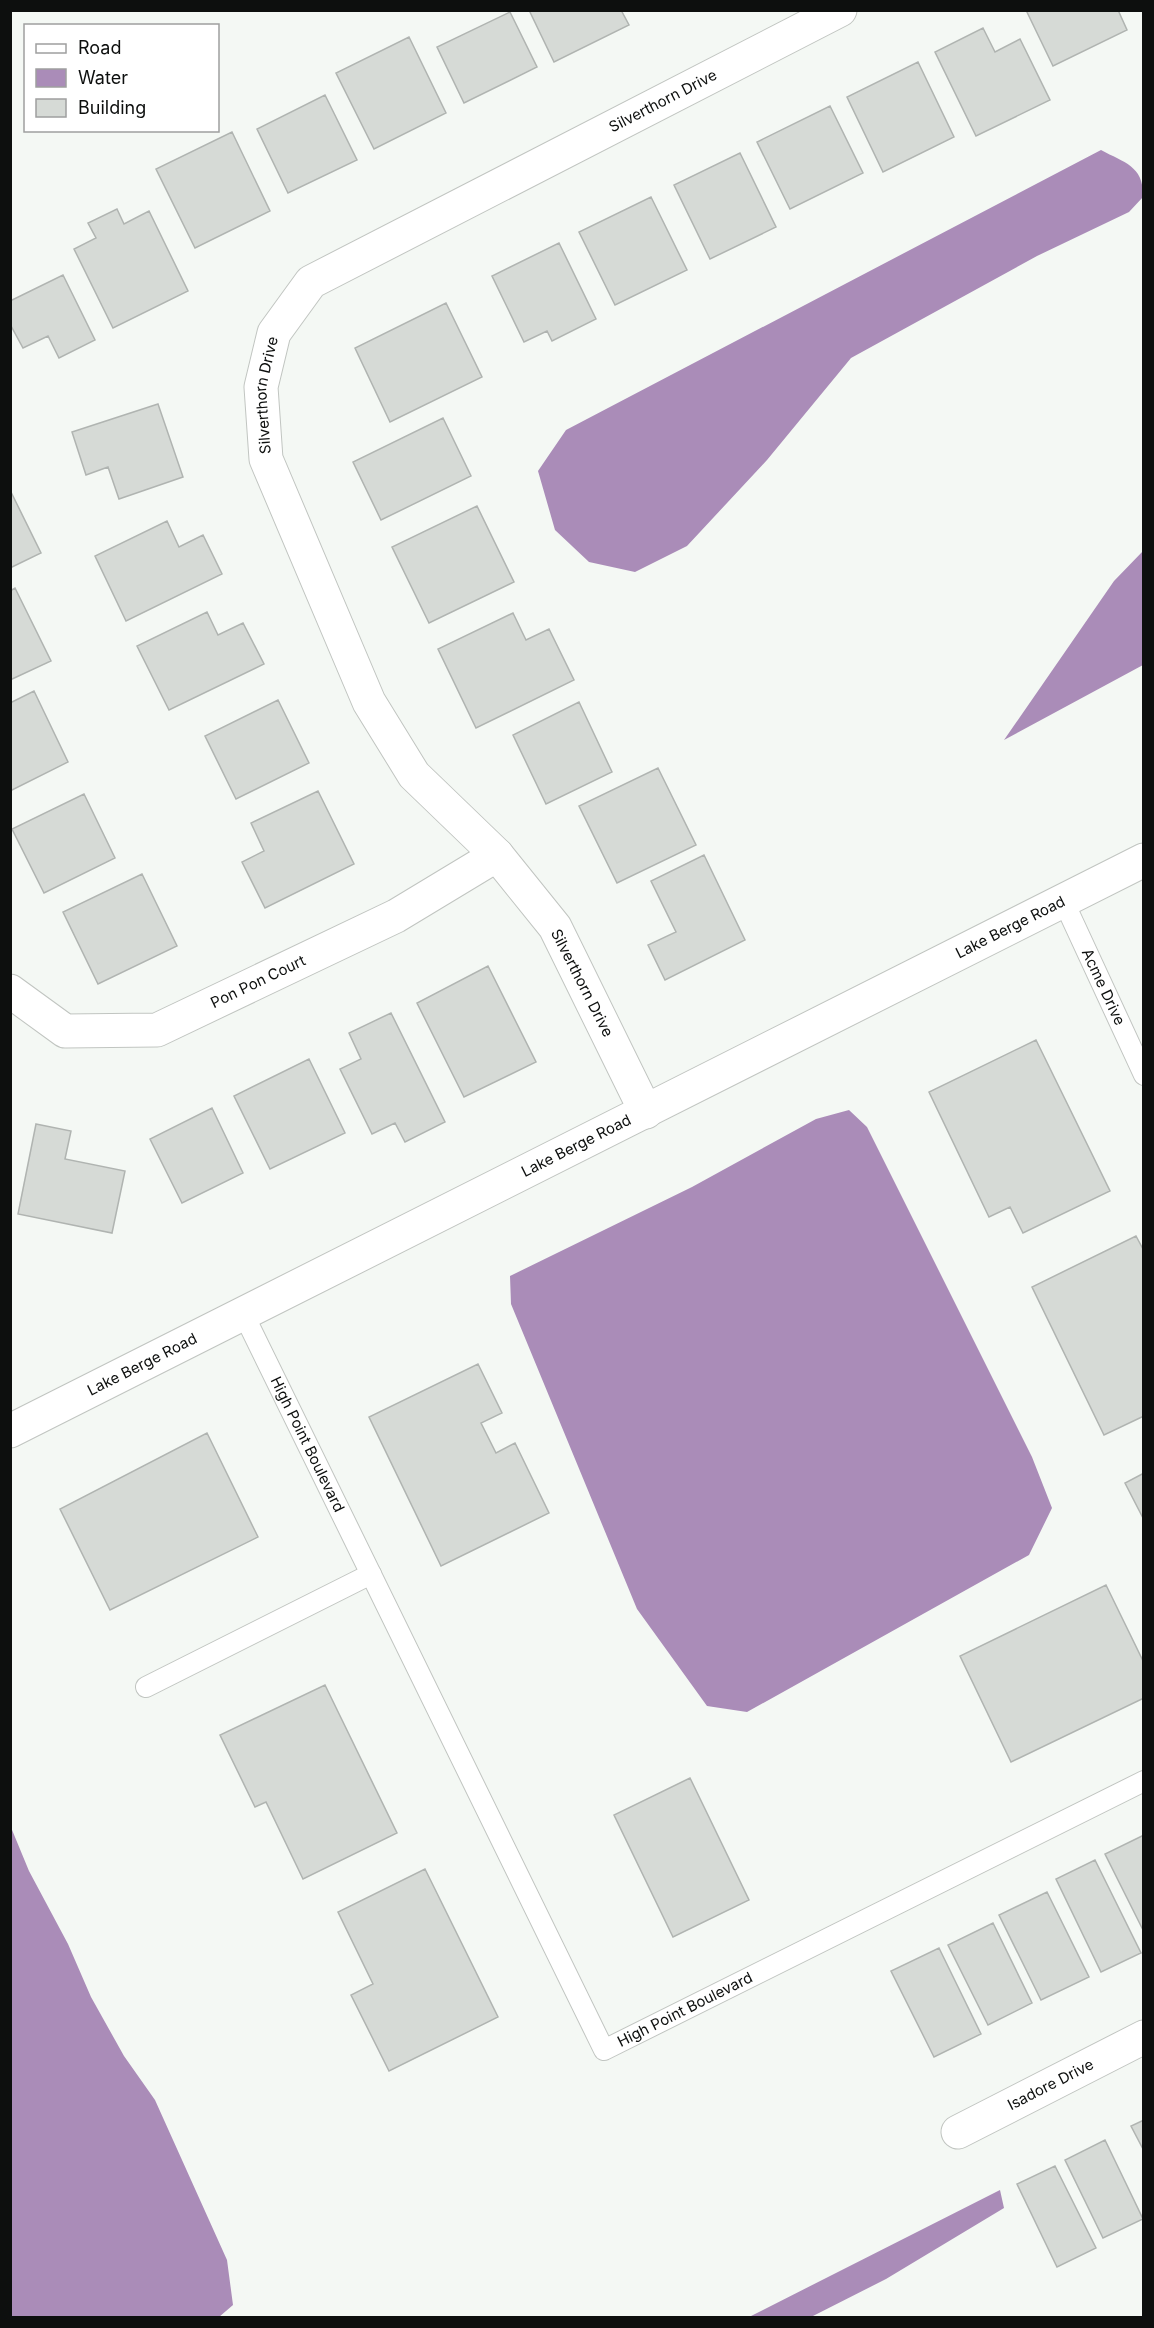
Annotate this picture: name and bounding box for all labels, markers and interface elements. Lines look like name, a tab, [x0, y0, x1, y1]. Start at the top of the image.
legend	[24, 24, 219, 132]
text: Road	[78, 37, 121, 58]
street label: Silverthorn Drive	[605, 65, 720, 136]
text: Water	[78, 67, 128, 88]
text: Building	[78, 97, 146, 118]
street label: Silverthorn Drive	[251, 334, 282, 455]
street label: Lake Berge Road	[952, 891, 1068, 962]
street label: Silverthorn Drive	[547, 926, 618, 1040]
street label: Acme Drive	[1078, 946, 1130, 1028]
street label: Pon Pon Court	[207, 951, 308, 1012]
street label: Lake Berge Road	[518, 1110, 634, 1181]
street label: Lake Berge Road	[84, 1328, 200, 1399]
street label: High Point Boulevard	[267, 1373, 349, 1515]
street label: High Point Boulevard	[614, 1968, 756, 2051]
street label: Isadore Drive	[1004, 2054, 1097, 2114]

